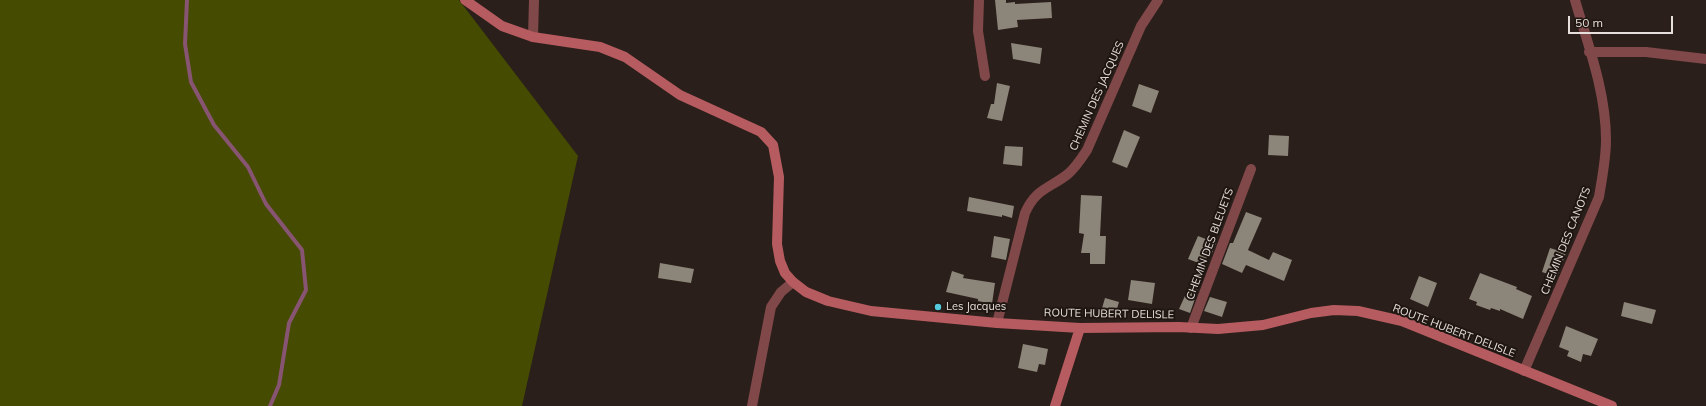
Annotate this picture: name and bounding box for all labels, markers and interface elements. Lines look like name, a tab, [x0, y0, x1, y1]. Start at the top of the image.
scale bar	[1570, 8, 1675, 34]
text: 50 m	[1575, 15, 1603, 30]
street label: CHEMIN DES JACQUES	[1067, 39, 1127, 153]
street label: CHEMIN DES CANOTS	[1538, 185, 1594, 297]
street label: CHEMIN DES BLEUETS	[1184, 186, 1236, 302]
place label: Les Jacques	[946, 300, 1006, 314]
marker: Les Jacques	[933, 302, 943, 312]
street label: ROUTE HUBERT DELISLE	[1391, 302, 1517, 360]
street label: ROUTE HUBERT DELISLE	[1044, 306, 1174, 322]

